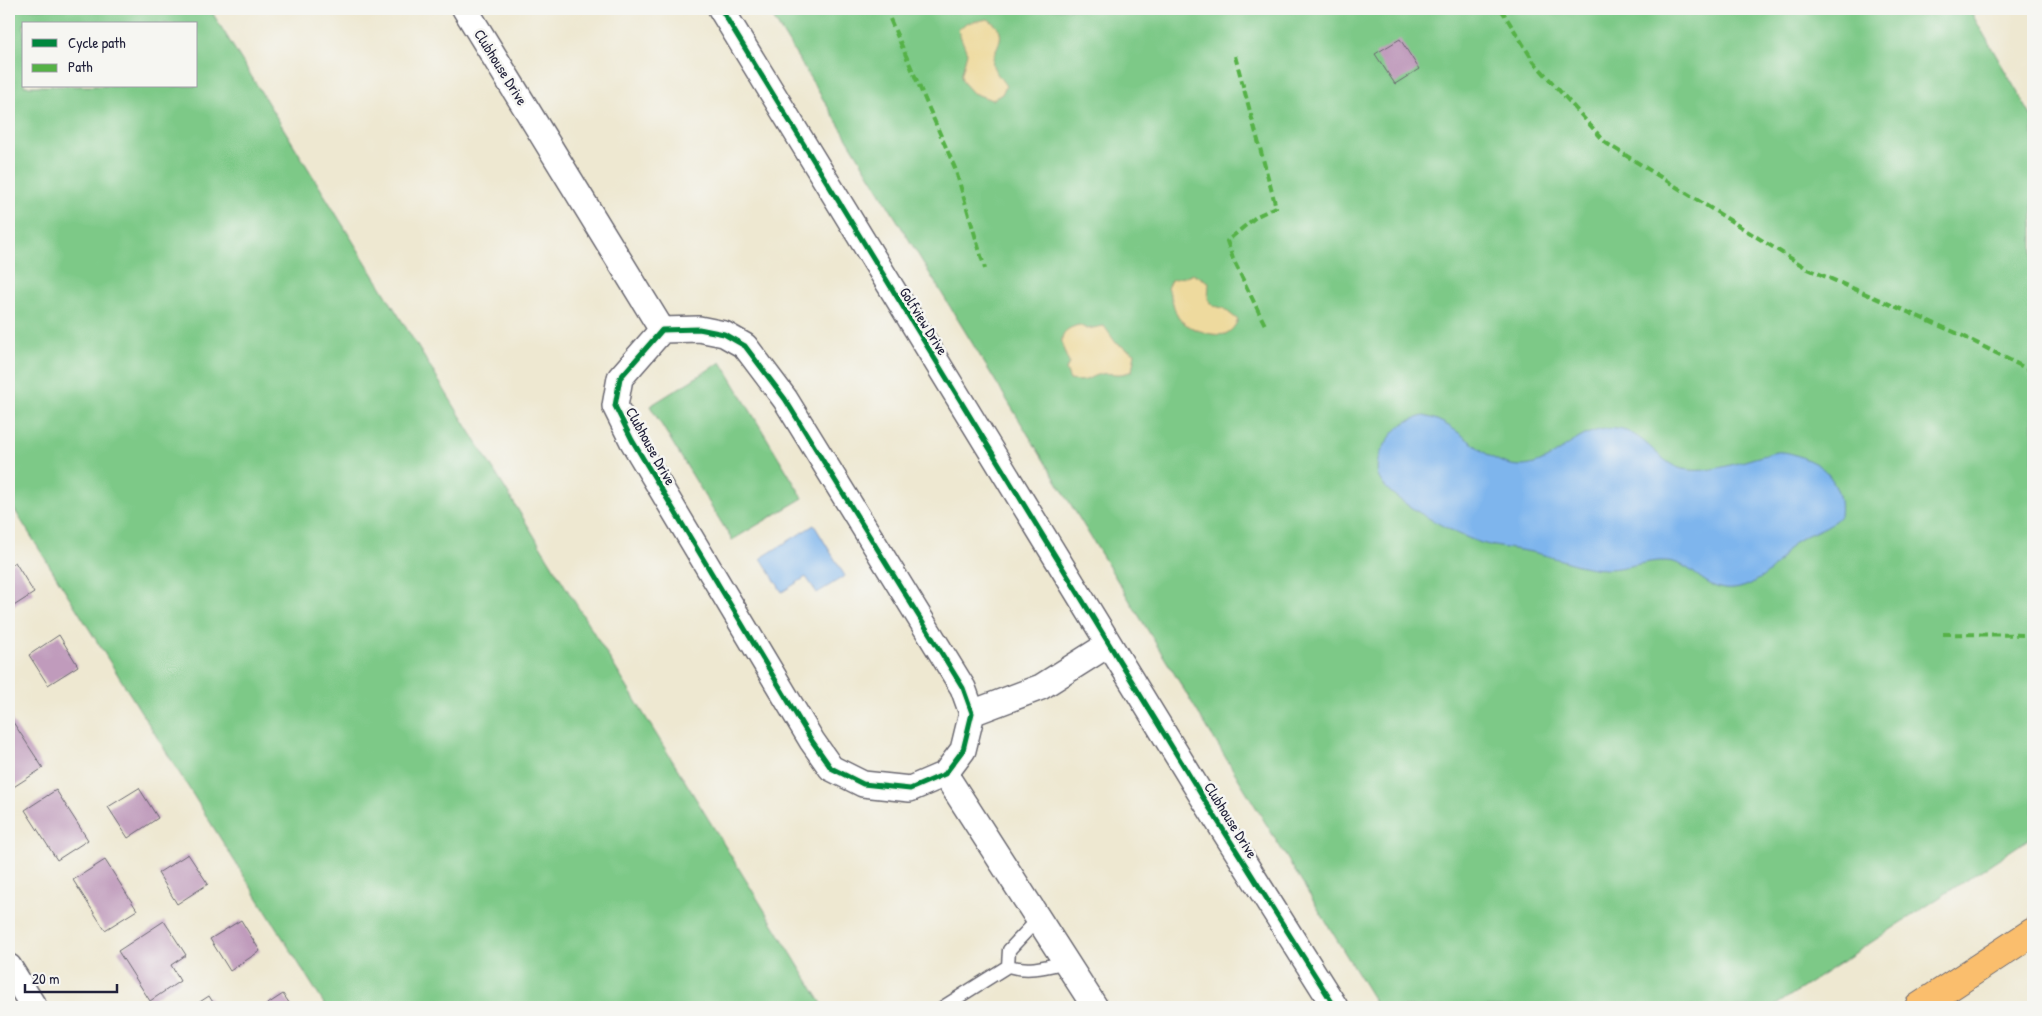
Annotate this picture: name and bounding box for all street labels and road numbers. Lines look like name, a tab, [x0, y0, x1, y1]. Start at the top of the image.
street label: Clubhouse Drive	[469, 25, 533, 109]
street label: Golfview Drive	[895, 283, 953, 359]
street label: Clubhouse Drive	[621, 403, 681, 489]
street label: Clubhouse Drive	[1199, 778, 1263, 862]

